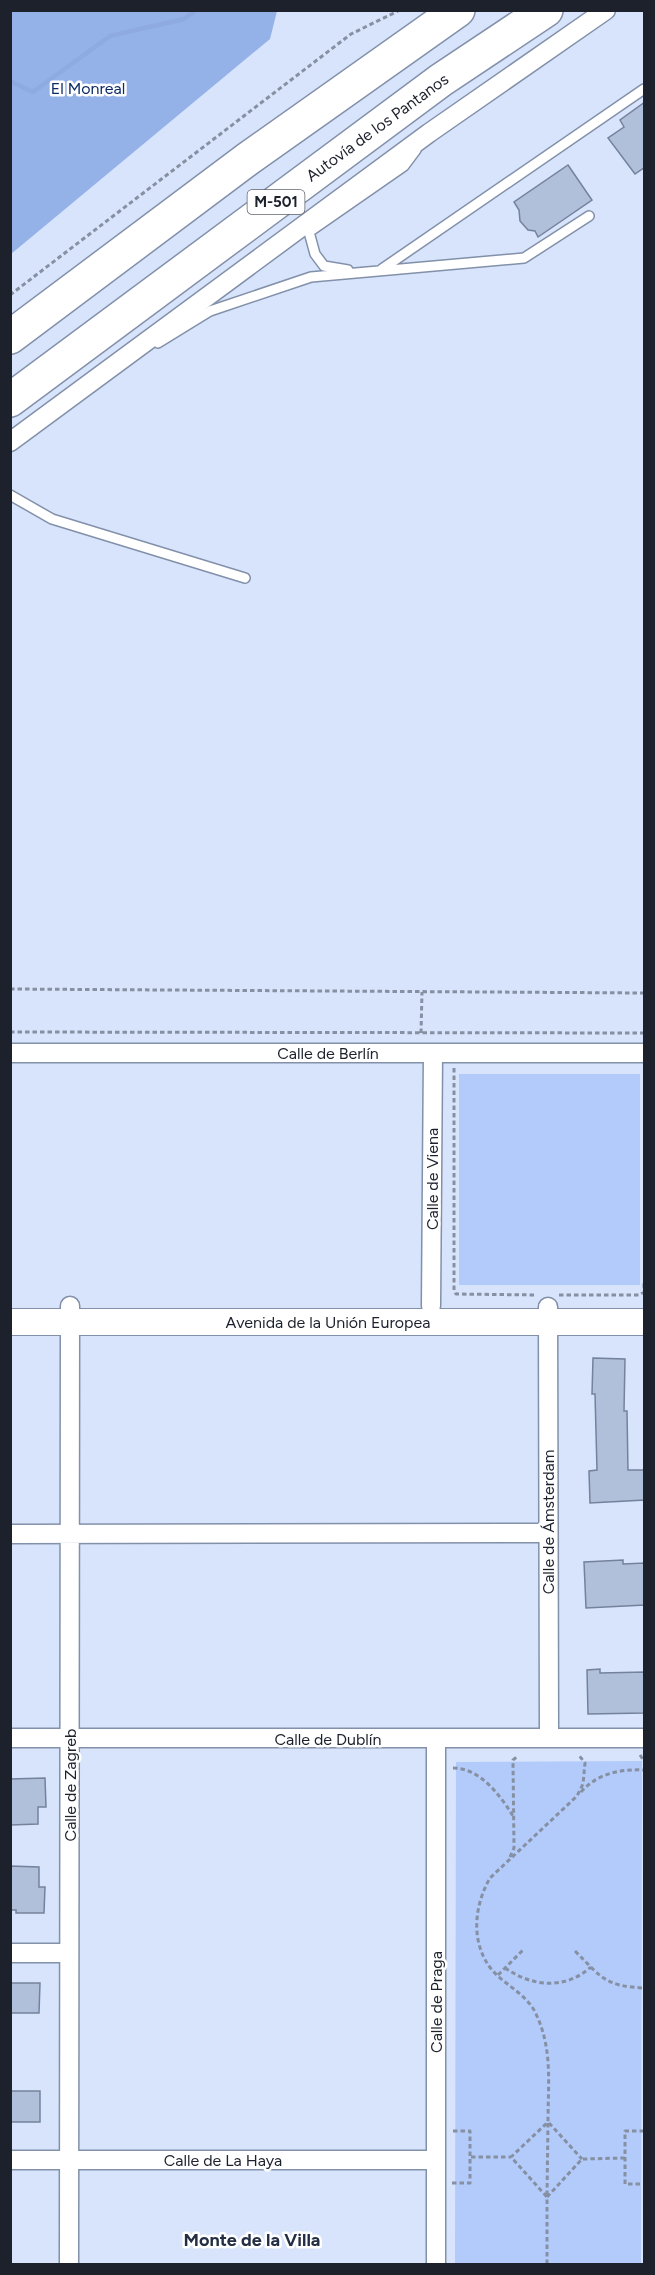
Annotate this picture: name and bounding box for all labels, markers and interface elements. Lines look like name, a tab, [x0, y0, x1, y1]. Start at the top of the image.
street label: Autovía de los Pantanos	[302, 69, 452, 185]
park label: El Monreal	[51, 79, 125, 98]
road number: M-501	[248, 190, 304, 214]
street label: Calle de Berlín	[277, 1044, 379, 1063]
street label: Calle de Viena	[423, 1128, 442, 1230]
street label: Avenida de la Unión Europea	[226, 1313, 430, 1332]
street label: Calle de Ámsterdam	[539, 1450, 558, 1594]
street label: Calle de Zagreb	[61, 1729, 80, 1841]
street label: Calle de Dublín	[275, 1730, 382, 1749]
street label: Calle de Praga	[427, 1951, 446, 2053]
street label: Calle de La Haya	[164, 2151, 282, 2170]
district label: Monte de la Villa	[184, 2229, 320, 2251]

